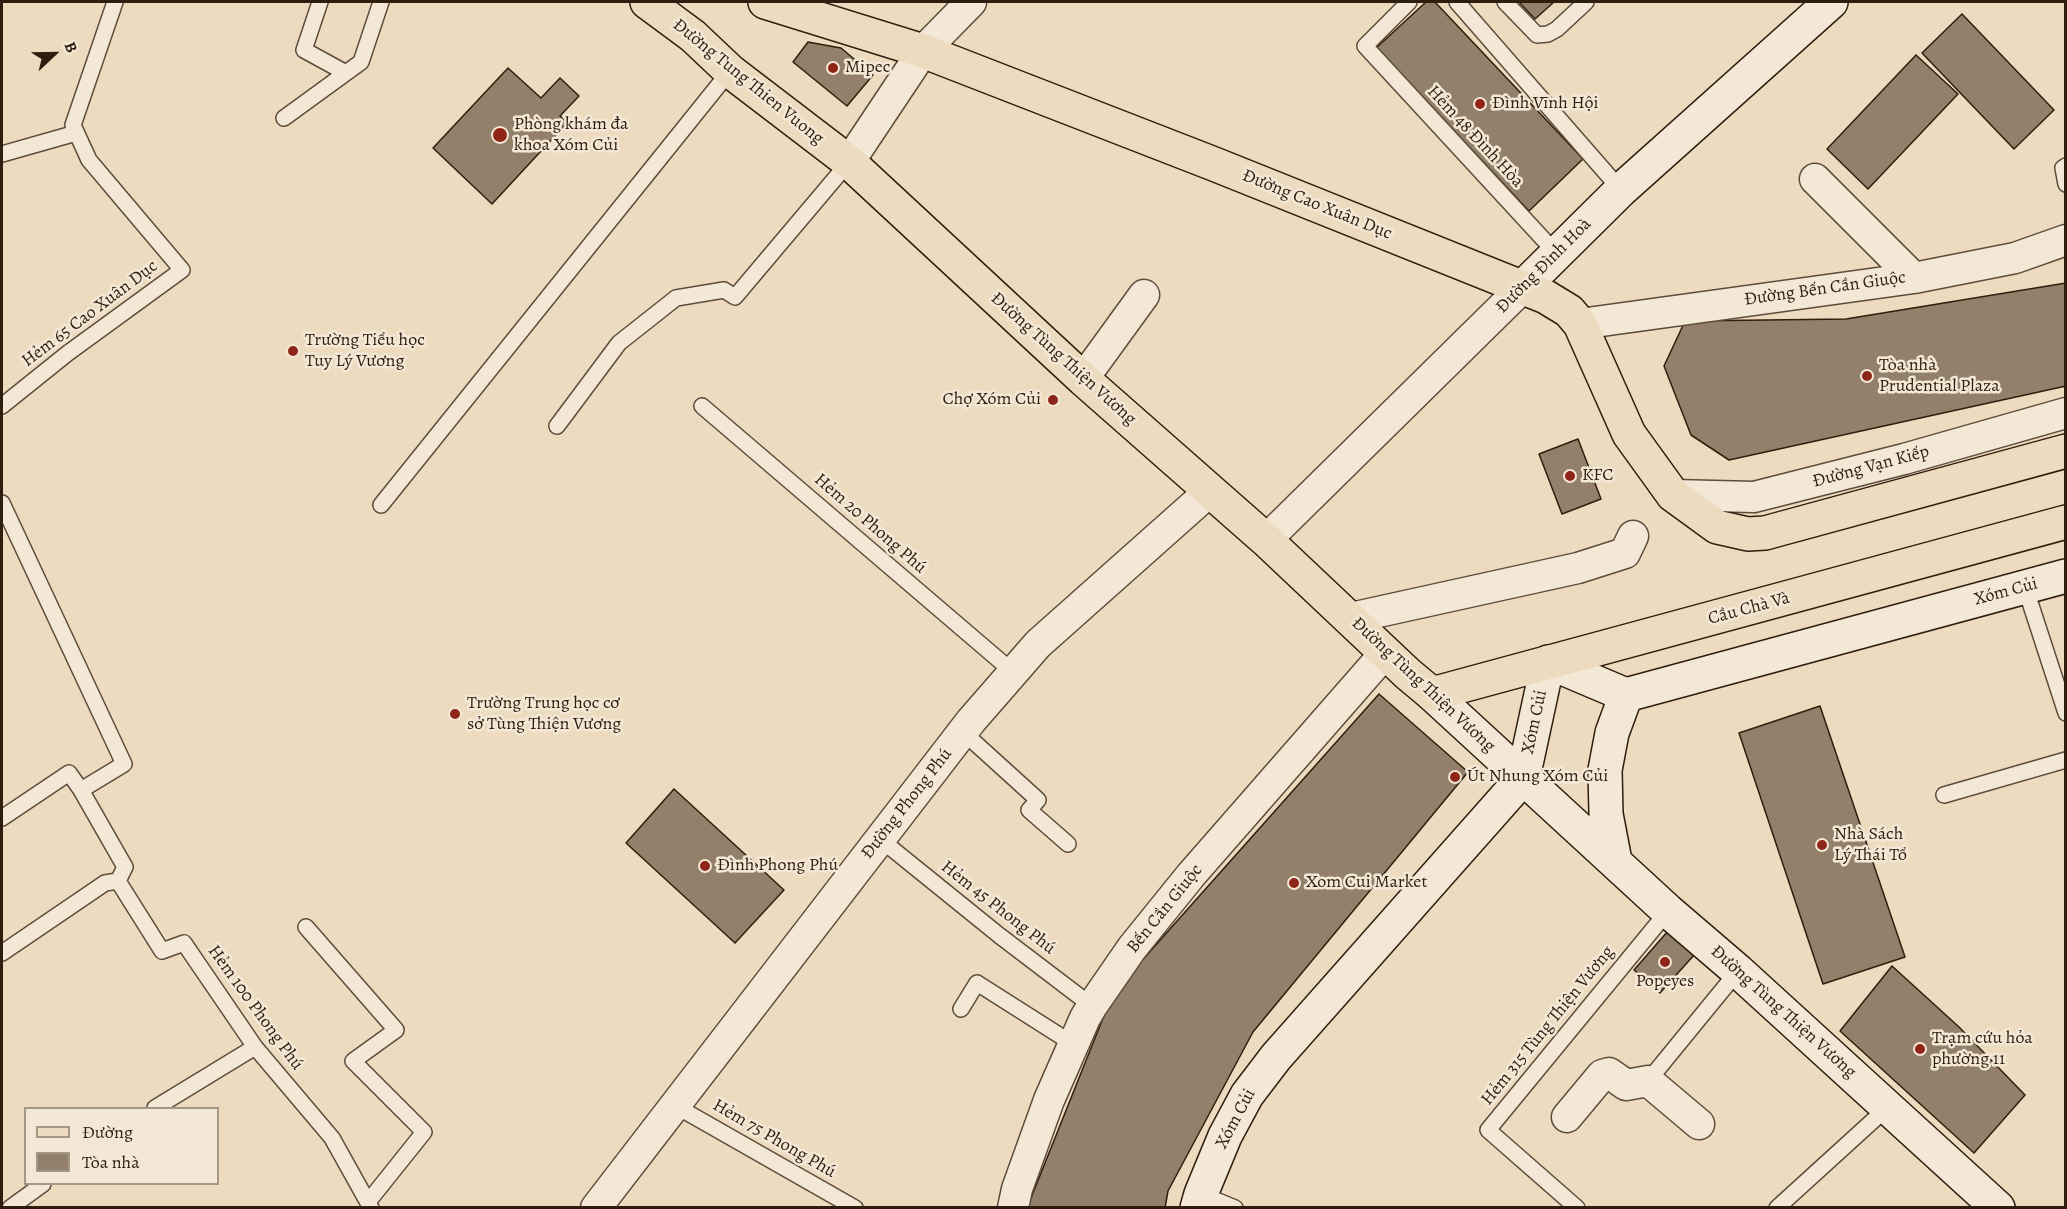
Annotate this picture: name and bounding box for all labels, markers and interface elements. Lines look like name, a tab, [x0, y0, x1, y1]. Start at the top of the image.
street label: Đường Tung Thien Vuong	[668, 14, 828, 150]
north arrow	[24, 24, 84, 84]
text: B	[59, 38, 83, 56]
place label: Mipec	[845, 57, 890, 79]
marker: Mipec	[826, 61, 840, 75]
street label: Hẻm 48 Đình Hòa	[1422, 81, 1528, 193]
place label: Đình Vĩnh Hội	[1492, 93, 1599, 115]
marker: Đình Vĩnh Hội	[1473, 97, 1487, 111]
place label: Phòng khám đa khoa Xóm Củi	[514, 114, 628, 156]
marker: Phòng khám đa khoa Xóm Củi	[491, 126, 509, 144]
street label: Đường Cao Xuân Dục	[1239, 165, 1395, 245]
street label: Đường Đình Hoà	[1492, 214, 1596, 318]
street label: Hẻm 65 Cao Xuân Dục	[18, 256, 162, 372]
street label: Đường Bến Cần Giuộc	[1743, 267, 1907, 311]
street label: Đường Tùng Thiện Vương	[986, 288, 1140, 430]
place label: Trường Tiểu học Tuy Lý Vương	[305, 330, 425, 372]
marker: Trường Tiểu học Tuy Lý Vương	[286, 344, 300, 358]
place label: Tòa nhà Prudential Plaza	[1879, 355, 2000, 398]
marker: Tòa nhà Prudential Plaza	[1860, 369, 1874, 383]
place label: Chợ Xóm Củi	[942, 389, 1041, 411]
marker: Chợ Xóm Củi	[1046, 393, 1060, 407]
street label: Đường Vạn Kiếp	[1810, 441, 1932, 493]
place label: KFC	[1582, 465, 1614, 487]
street label: Hẻm 20 Phong Phú	[809, 469, 931, 579]
marker: KFC	[1563, 469, 1577, 483]
street label: Xóm Củi	[1972, 573, 2040, 611]
street label: Cầu Chà Và	[1706, 588, 1792, 630]
street label: Đường Tùng Thiện Vương	[1347, 613, 1499, 757]
street label: Xóm Củi	[1518, 688, 1552, 756]
place label: Trường Trung học cơ sở Tùng Thiện Vương	[467, 693, 621, 736]
marker: Trường Trung học cơ sở Tùng Thiện Vương	[448, 707, 462, 721]
street label: Đường Phong Phú	[857, 744, 957, 864]
place label: Út Nhung Xóm Củi	[1467, 766, 1608, 788]
marker: Út Nhung Xóm Củi	[1448, 770, 1462, 784]
place label: Nhà Sách Lý Thái Tổ	[1834, 824, 1907, 866]
marker: Nhà Sách Lý Thái Tổ	[1815, 838, 1829, 852]
place label: Đình Phong Phú	[717, 855, 838, 877]
street label: Hẻm 45 Phong Phú	[936, 857, 1060, 959]
marker: Đình Phong Phú	[698, 859, 712, 873]
street label: Bến Cần Giuộc	[1123, 860, 1207, 958]
place label: Xom Cui Market	[1306, 872, 1427, 894]
marker: Xom Cui Market	[1287, 876, 1301, 890]
street label: Hẻm 100 Phong Phú	[202, 941, 308, 1075]
street label: Đường Tùng Thiện Vương	[1706, 941, 1860, 1083]
street label: Hẻm 315 Tùng Thiện Vương	[1477, 942, 1619, 1110]
marker: Popeyes	[1658, 955, 1672, 969]
place label: Popeyes	[1636, 971, 1694, 993]
place label: Trạm cứu hỏa phường 11	[1932, 1028, 2033, 1070]
marker: Trạm cứu hỏa phường 11	[1913, 1042, 1927, 1056]
street label: Xóm Củi	[1211, 1085, 1261, 1153]
street label: Hẻm 75 Phong Phú	[708, 1095, 840, 1183]
legend	[24, 1107, 219, 1185]
text: Đường	[82, 1120, 133, 1144]
text: Tòa nhà	[82, 1150, 140, 1174]

